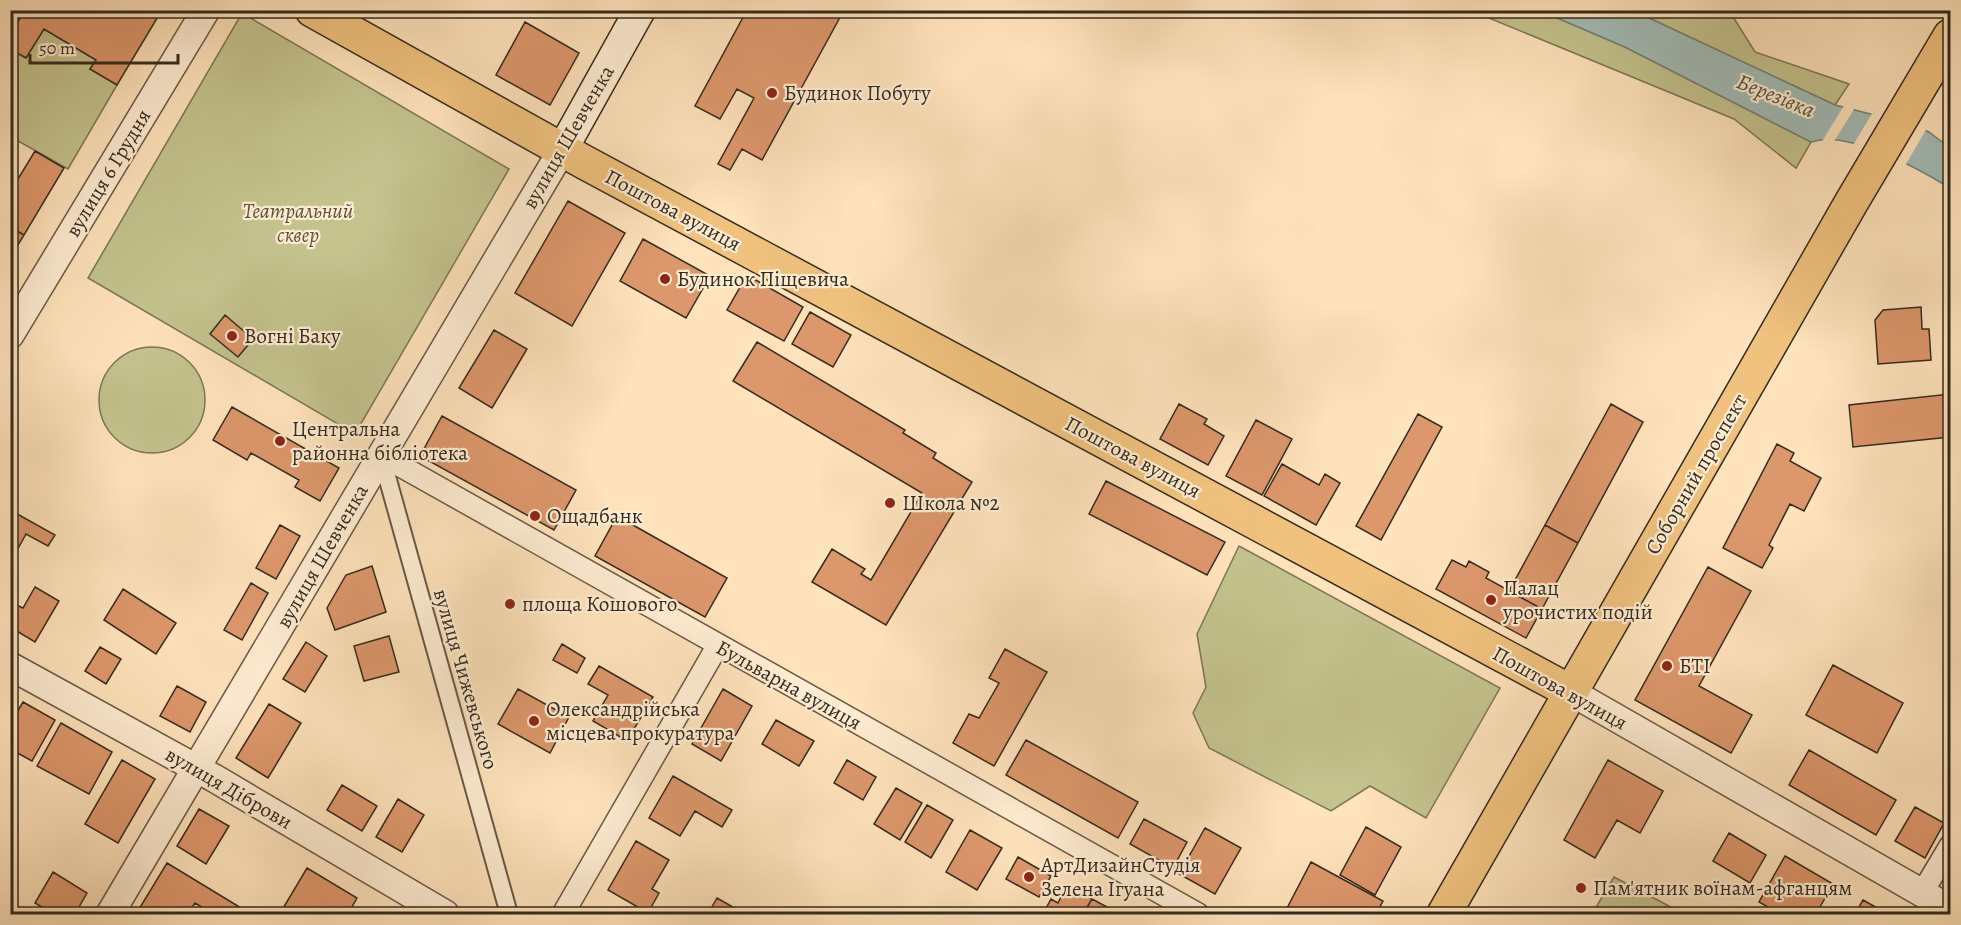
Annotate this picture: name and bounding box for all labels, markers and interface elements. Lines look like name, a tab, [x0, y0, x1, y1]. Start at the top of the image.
scale bar	[30, 27, 178, 65]
text: 50 m	[39, 36, 75, 60]
street label: вулиця Шевченка	[515, 60, 621, 214]
water label: Березівка	[1732, 67, 1819, 125]
place label: Будинок Побуту	[784, 79, 931, 107]
marker: Будинок Побуту	[765, 86, 779, 100]
street label: вулиця 6 Грудня	[59, 104, 157, 242]
street label: Поштова вулиця	[600, 162, 746, 258]
park label: Театральний сквер	[243, 197, 353, 249]
place label: Будинок Піщевича	[677, 265, 849, 293]
marker: Будинок Піщевича	[658, 272, 672, 286]
place label: Вогні Баку	[244, 322, 341, 350]
marker: Вогні Баку	[225, 329, 239, 343]
street label: Соборний проспект	[1639, 388, 1753, 560]
street label: Поштова вулиця	[1060, 409, 1206, 505]
place label: Центральна районна бібліотека	[292, 415, 468, 467]
marker: Центральна районна бібліотека	[273, 434, 287, 448]
street label: вулиця Шевченка	[269, 479, 375, 633]
place label: Школа №2	[902, 489, 1000, 517]
marker: Школа №2	[883, 496, 897, 510]
place label: Ощадбанк	[547, 502, 643, 530]
marker: Ощадбанк	[528, 509, 542, 523]
place label: Палац урочистих подій	[1502, 574, 1653, 626]
street label: вулиця Чижевського	[427, 585, 505, 773]
place label: площа Кошового	[522, 590, 677, 618]
marker: Палац урочистих подій	[1484, 593, 1498, 607]
marker: площа Кошового	[503, 597, 517, 611]
street label: Бульварна вулиця	[711, 633, 867, 737]
street label: Поштова вулиця	[1488, 639, 1632, 737]
place label: БТІ	[1679, 652, 1711, 680]
marker: БТІ	[1660, 659, 1674, 673]
place label: Олександрійська місцева прокуратура	[546, 695, 735, 747]
marker: Олександрійська місцева прокуратура	[527, 714, 541, 728]
street label: вулиця Діброви	[160, 740, 298, 836]
place label: АртДизайнСтудія Зелена Ігуана	[1040, 851, 1201, 903]
marker: АртДизайнСтудія Зелена Ігуана	[1022, 870, 1036, 884]
place label: Пам'ятник воїнам-афганцям	[1593, 874, 1852, 902]
marker: Пам'ятник воїнам-афганцям	[1574, 881, 1588, 895]

